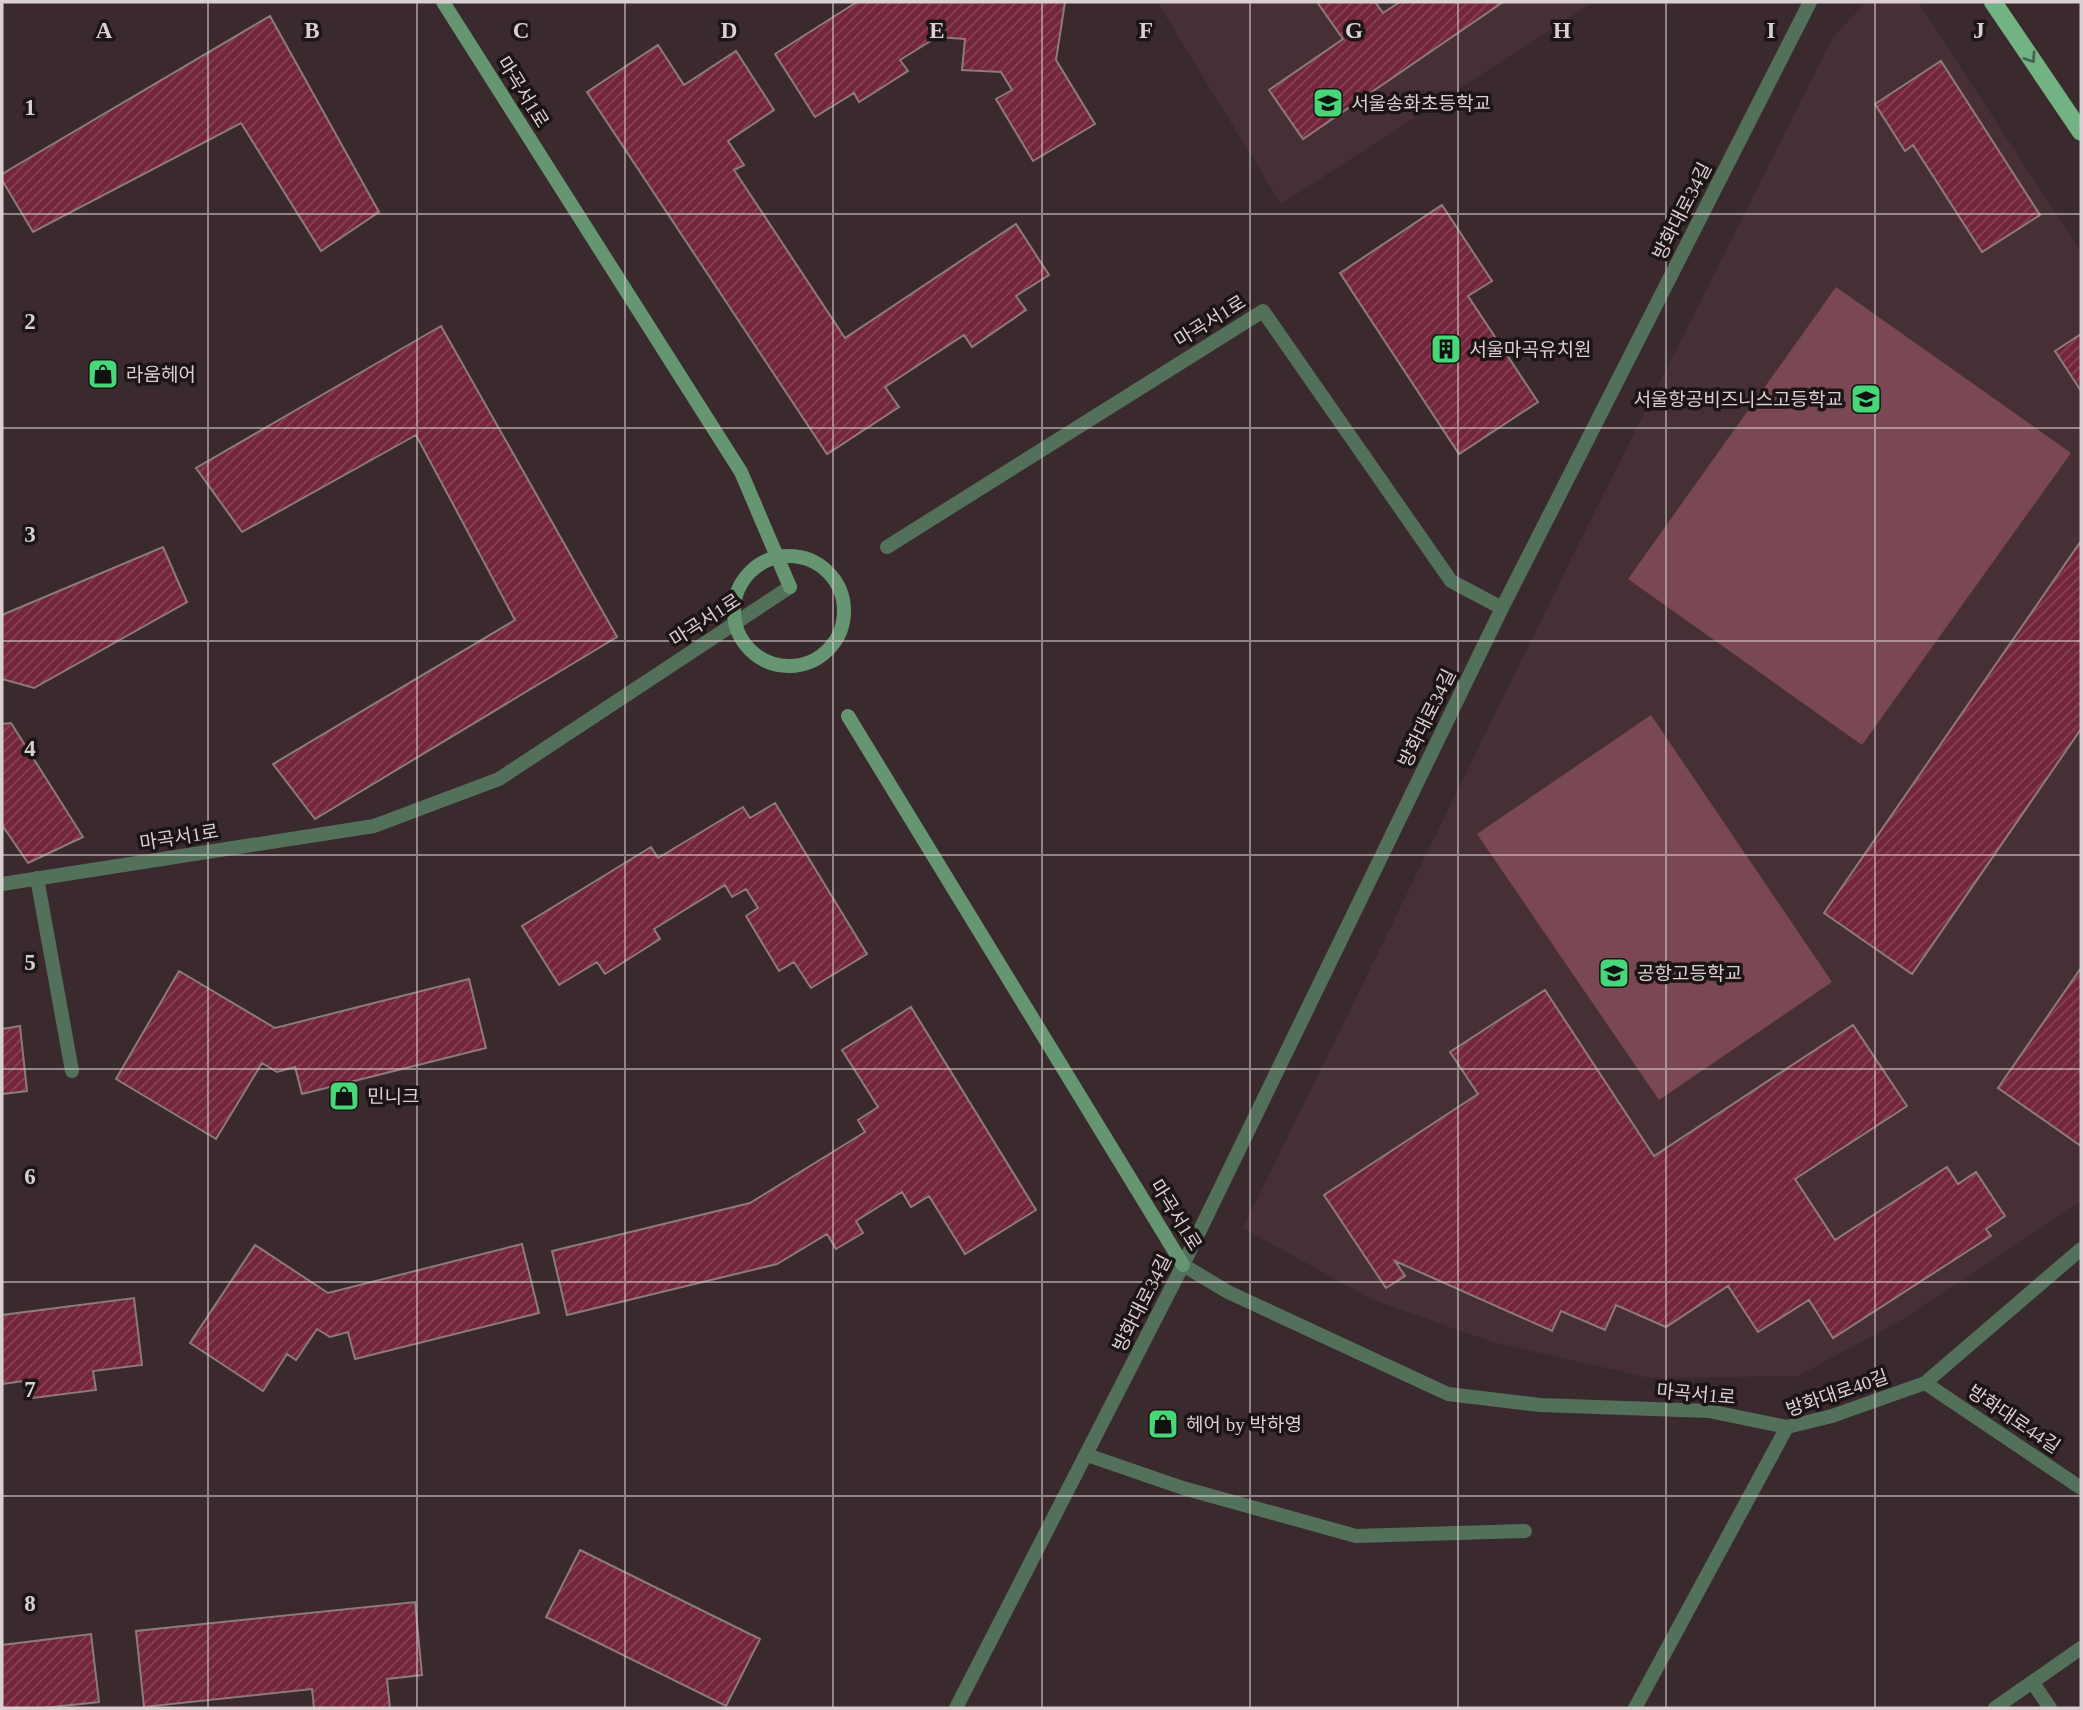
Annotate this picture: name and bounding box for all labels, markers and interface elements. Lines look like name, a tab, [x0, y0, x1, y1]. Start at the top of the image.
text: A	[96, 18, 113, 43]
text: B	[304, 18, 320, 43]
text: C	[513, 18, 529, 43]
text: D	[721, 18, 737, 43]
text: E	[929, 18, 945, 43]
text: F	[1139, 18, 1153, 43]
text: G	[1345, 18, 1363, 43]
text: H	[1553, 18, 1571, 43]
text: I	[1767, 18, 1776, 43]
text: J	[1973, 18, 1985, 43]
one-way arrow	[2023, 50, 2035, 63]
street label: 마곡서1로	[493, 53, 553, 131]
school or university icon: 서울송화초등학교	[1311, 86, 1345, 120]
place label: 서울송화초등학교	[1351, 93, 1491, 114]
text: 1	[24, 95, 36, 120]
street label: 방화대로34길	[1648, 159, 1716, 263]
street label: 마곡서1로	[1171, 291, 1249, 351]
text: 2	[24, 309, 36, 334]
building icon: 서울마곡유치원	[1429, 332, 1463, 366]
place label: 서울마곡유치원	[1469, 339, 1591, 360]
shop icon: 라움헤어	[86, 357, 120, 391]
place label: 라움헤어	[126, 364, 196, 385]
school or university icon: 서울항공비즈니스고등학교	[1849, 382, 1883, 416]
place label: 서울항공비즈니스고등학교	[1633, 389, 1843, 410]
text: 3	[24, 522, 36, 547]
street label: 마곡서1로	[666, 590, 744, 650]
street label: 방화대로34길	[1394, 666, 1460, 770]
text: 4	[24, 736, 36, 761]
street label: 마곡서1로	[138, 820, 220, 854]
text: 5	[24, 950, 36, 975]
school or university icon: 공항고등학교	[1597, 956, 1631, 990]
place label: 공항고등학교	[1637, 963, 1742, 984]
shop icon: 민니크	[327, 1079, 361, 1113]
place label: 민니크	[367, 1086, 419, 1107]
text: 6	[24, 1164, 36, 1189]
street label: 마곡서1로	[1146, 1176, 1206, 1254]
street label: 방화대로34길	[1108, 1251, 1176, 1355]
street label: 방화대로40길	[1783, 1366, 1891, 1420]
text: 7	[24, 1377, 36, 1402]
street label: 마곡서1로	[1656, 1380, 1736, 1408]
street label: 방화대로44길	[1964, 1381, 2064, 1457]
shop icon: 헤어 by 박하영	[1146, 1407, 1180, 1441]
place label: 헤어 by 박하영	[1186, 1414, 1302, 1435]
text: 8	[24, 1591, 36, 1616]

